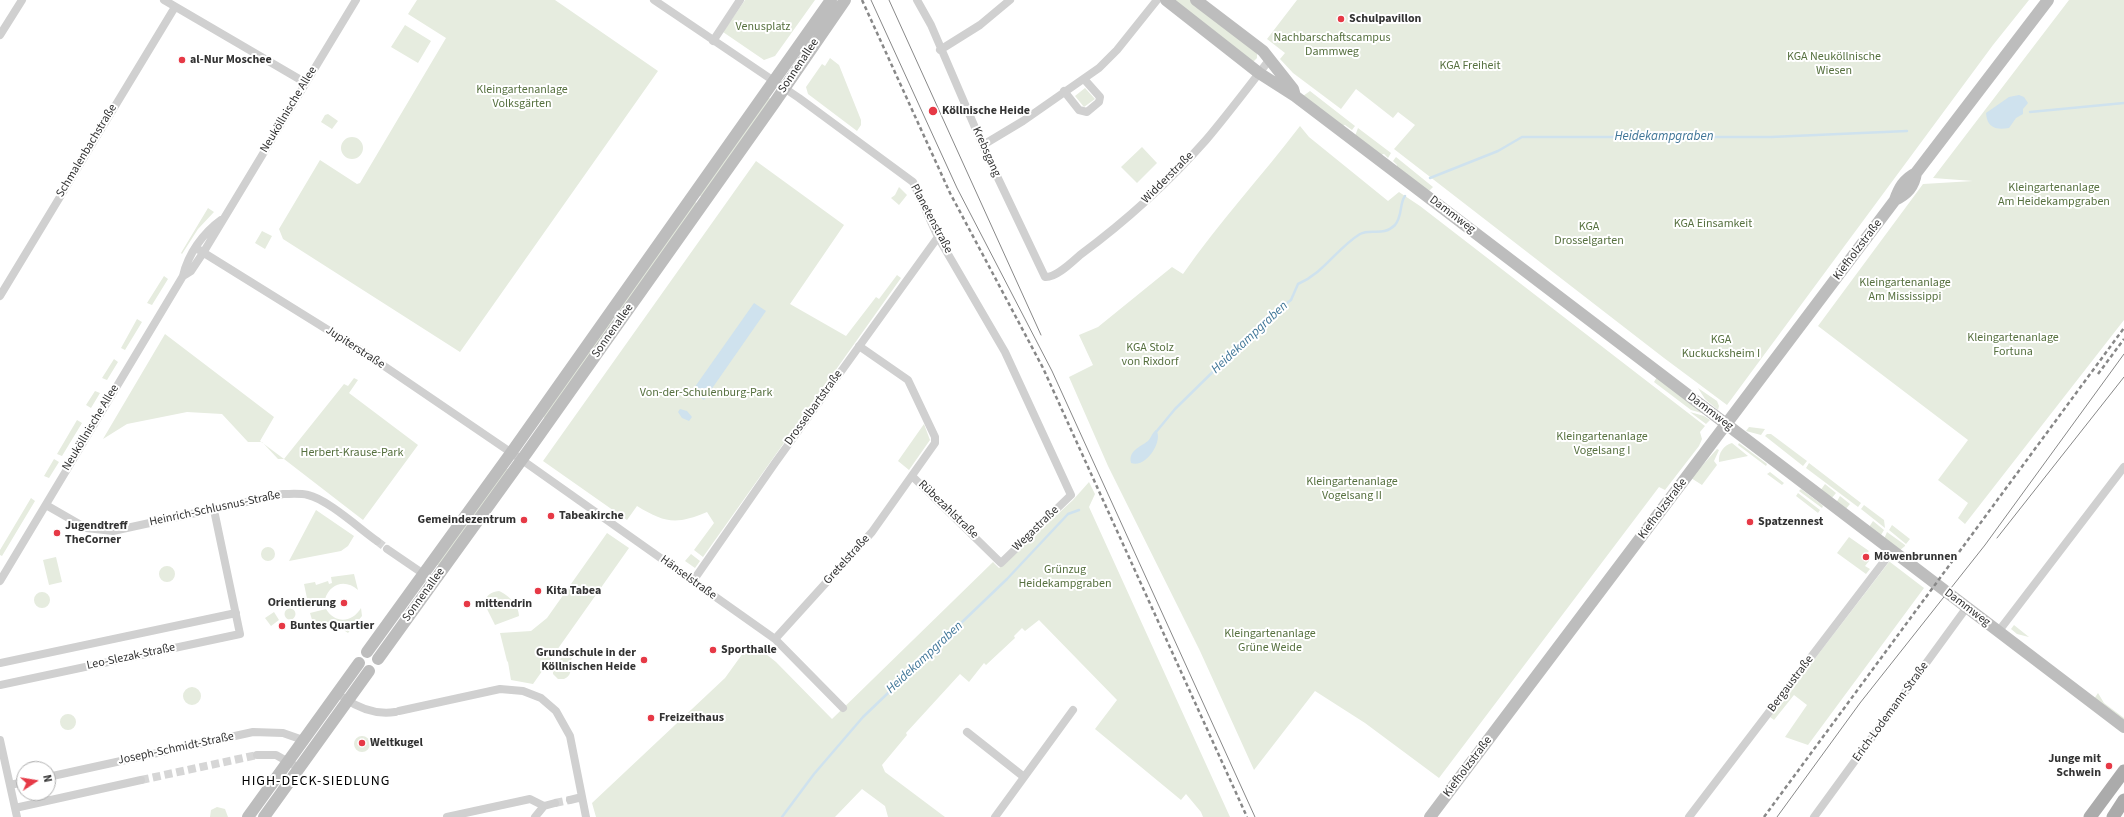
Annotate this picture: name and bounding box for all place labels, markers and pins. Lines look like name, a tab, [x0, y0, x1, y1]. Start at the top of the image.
place label: Schulpavillon	[1349, 12, 1421, 26]
marker: Schulpavillon	[1336, 14, 1346, 24]
place label: al-Nur Moschee	[190, 53, 272, 67]
marker: al-Nur Moschee	[177, 55, 187, 65]
place label: Köllnische Heide	[942, 104, 1030, 118]
marker: Köllnische Heide	[927, 105, 939, 117]
place label: Tabeakirche	[559, 509, 624, 523]
marker: Tabeakirche	[546, 511, 556, 521]
place label: Gemeindezentrum	[417, 513, 516, 527]
marker: Gemeindezentrum	[519, 515, 529, 525]
place label: Spatzennest	[1758, 515, 1823, 529]
marker: Spatzennest	[1745, 517, 1755, 527]
place label: Jugendtreff TheCorner	[65, 519, 127, 547]
marker: Jugendtreff TheCorner	[52, 528, 62, 538]
place label: Möwenbrunnen	[1874, 550, 1957, 564]
marker: Möwenbrunnen	[1861, 552, 1871, 562]
place label: Kita Tabea	[546, 584, 601, 598]
marker: Kita Tabea	[533, 586, 543, 596]
place label: Orientierung	[268, 596, 336, 610]
place label: mittendrin	[475, 597, 532, 611]
marker: Orientierung	[339, 598, 349, 608]
marker: mittendrin	[462, 599, 472, 609]
place label: Buntes Quartier	[290, 619, 374, 633]
marker: Buntes Quartier	[277, 621, 287, 631]
place label: Sporthalle	[721, 643, 777, 657]
marker: Sporthalle	[708, 645, 718, 655]
place label: Grundschule in der Köllnischen Heide	[536, 646, 636, 674]
marker: Grundschule in der Köllnischen Heide	[639, 655, 649, 665]
place label: Freizeithaus	[659, 711, 724, 725]
marker: Freizeithaus	[646, 713, 656, 723]
place label: Weltkugel	[370, 736, 423, 750]
marker: Weltkugel	[357, 738, 367, 748]
place label: Junge mit Schwein	[2048, 752, 2101, 780]
marker: Junge mit Schwein	[2104, 761, 2114, 771]

